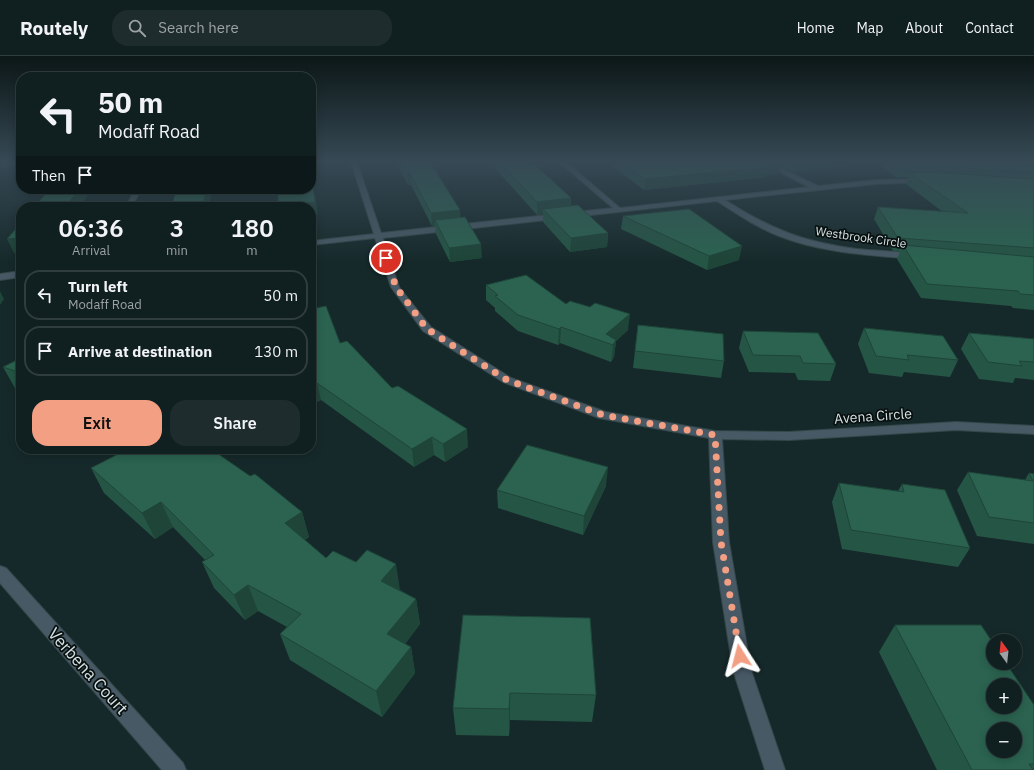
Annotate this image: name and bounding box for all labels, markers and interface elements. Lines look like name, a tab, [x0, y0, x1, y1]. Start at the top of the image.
search box	[112, 10, 392, 46]
text: Routely	[20, 16, 88, 40]
icon: search	[126, 17, 148, 39]
text: Search here	[158, 18, 239, 37]
text: Home	[797, 19, 834, 37]
text: Map	[856, 19, 883, 37]
text: About	[905, 19, 943, 37]
text: Contact	[965, 19, 1014, 37]
text: 50 m	[98, 84, 163, 121]
icon: left	[32, 88, 84, 140]
text: Modaff Road	[98, 120, 200, 143]
icon: arrive	[74, 164, 96, 186]
text: Then	[32, 166, 66, 185]
text: 06:36	[58, 212, 124, 244]
text: 3	[170, 212, 184, 244]
text: 180	[230, 212, 274, 244]
street label: Westbrook Circle	[815, 223, 908, 251]
pin	[369, 241, 403, 275]
text: Arrival	[72, 242, 110, 259]
text: min	[166, 242, 188, 259]
text: m	[246, 242, 258, 259]
icon: arrive	[375, 247, 397, 269]
text: Turn left	[68, 277, 128, 296]
icon: left	[34, 284, 56, 306]
text: 50 m	[263, 286, 298, 305]
text: Modaff Road	[68, 296, 142, 313]
icon: arrive	[34, 340, 56, 362]
text: Arrive at destination	[68, 342, 212, 361]
text: 130 m	[254, 342, 298, 361]
button: Exit	[32, 400, 162, 446]
button: Share	[170, 400, 300, 446]
street label: Avena Circle	[834, 404, 913, 428]
street label: Verbena Court	[43, 623, 133, 719]
north arrow	[986, 634, 1022, 670]
map controls	[986, 634, 1022, 758]
position arrow	[719, 635, 761, 677]
button: +	[986, 678, 1022, 714]
button: −	[986, 722, 1022, 758]

